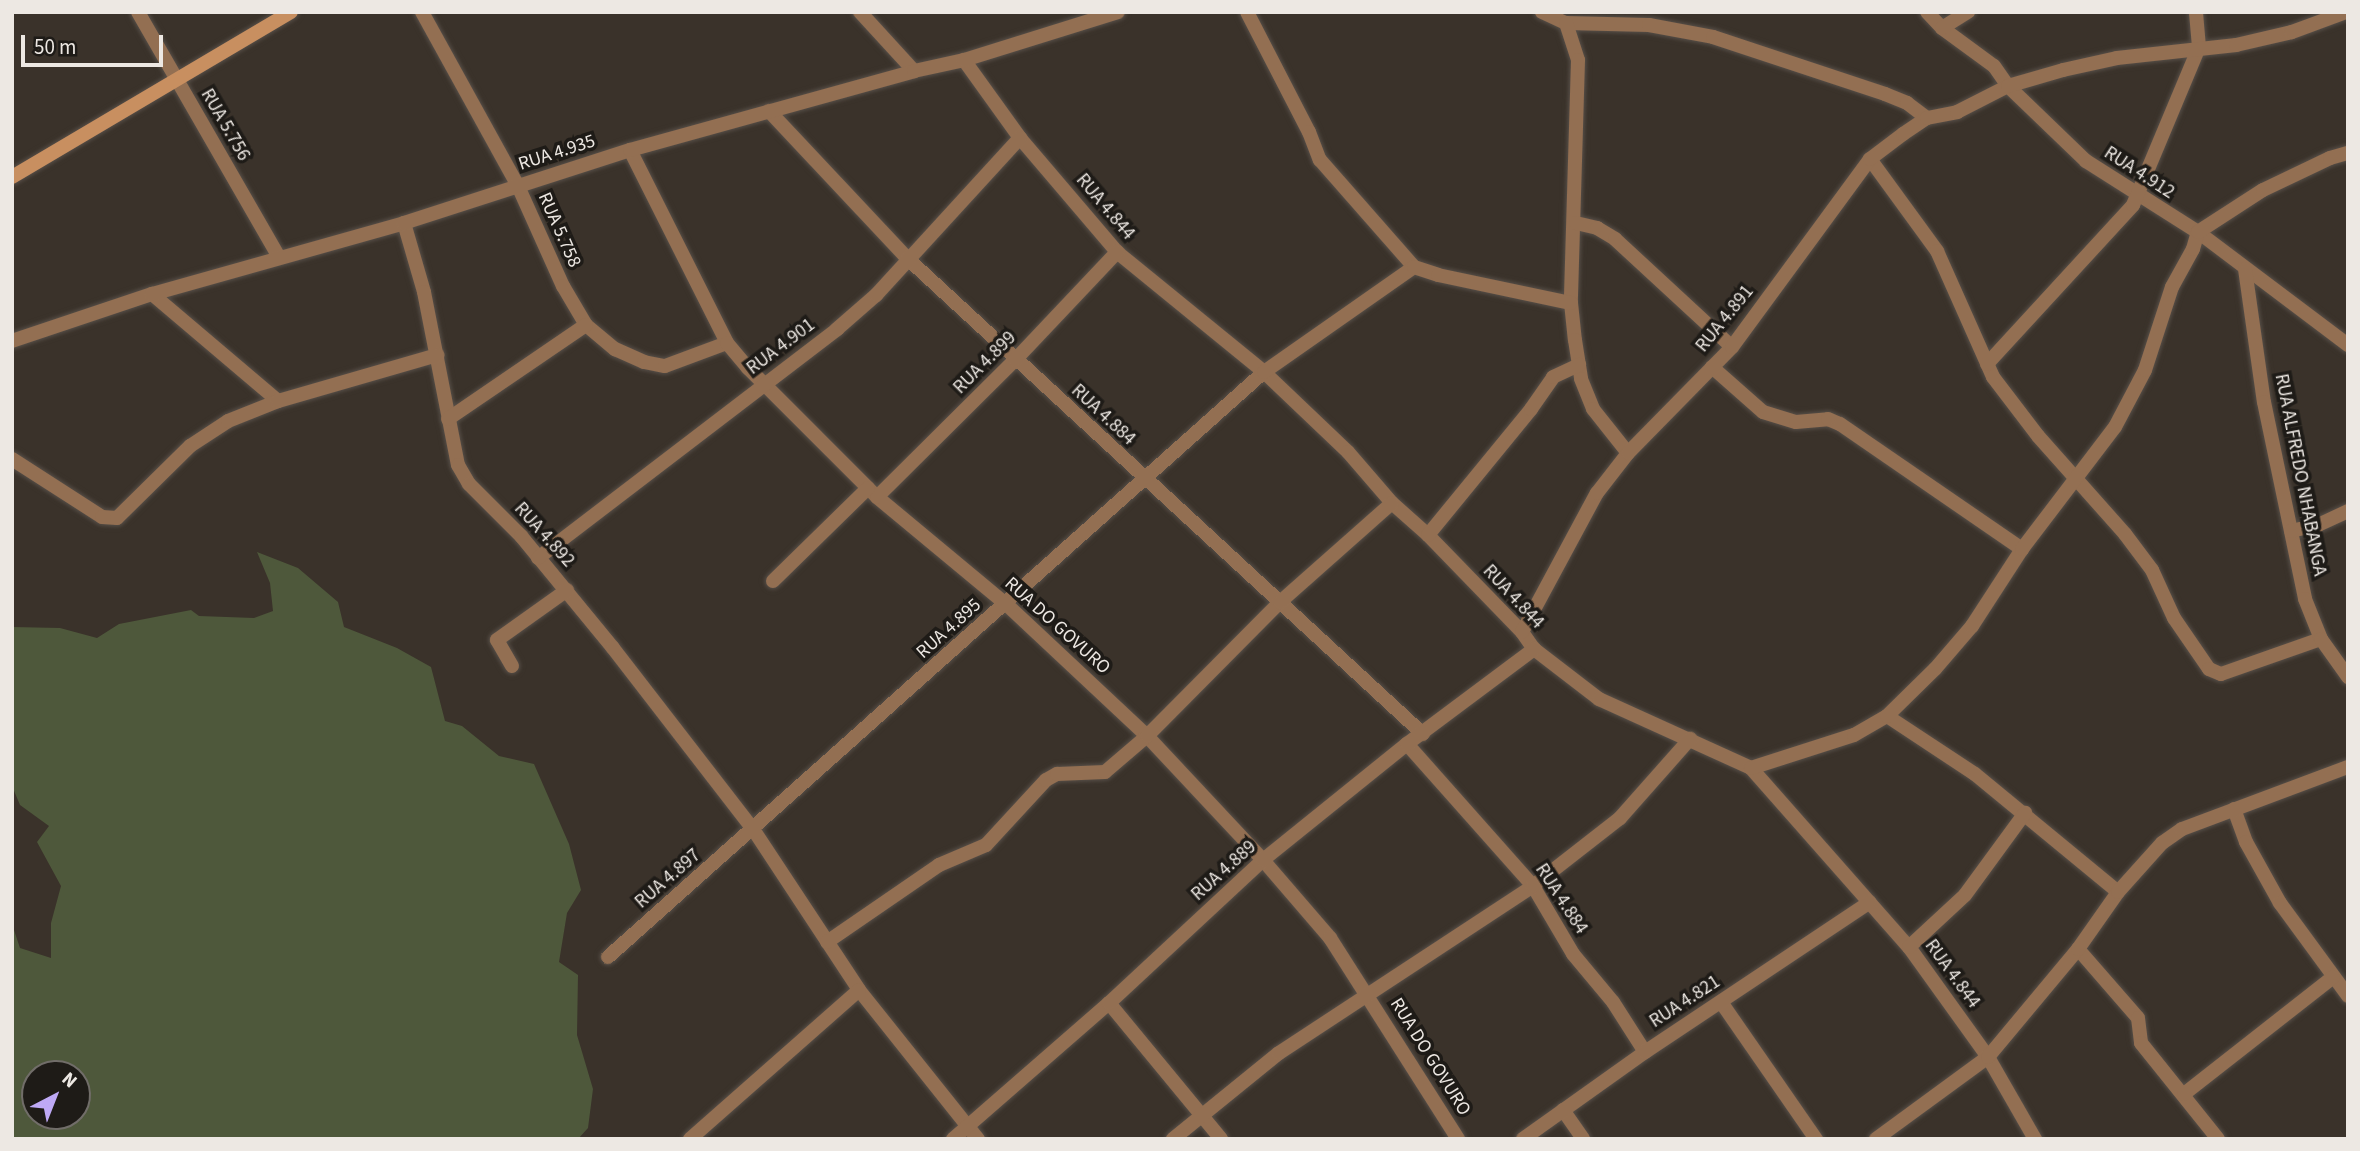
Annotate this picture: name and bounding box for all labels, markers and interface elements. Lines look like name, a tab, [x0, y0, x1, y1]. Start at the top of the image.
scale bar	[24, 21, 166, 65]
text: 50 m	[34, 32, 76, 62]
street label: RUA 5.756	[195, 85, 255, 165]
street label: RUA 4.935	[516, 130, 598, 176]
street label: RUA 4.912	[2100, 142, 2178, 204]
street label: RUA 4.844	[1071, 169, 1139, 245]
street label: RUA 5.758	[532, 189, 586, 271]
street label: RUA 4.891	[1691, 281, 1759, 357]
street label: RUA 4.901	[742, 314, 820, 380]
street label: RUA 4.899	[949, 327, 1021, 399]
street label: RUA ALFREDO NHABANGA	[2269, 372, 2331, 578]
street label: RUA 4.884	[1066, 380, 1140, 450]
street label: RUA 4.892	[509, 498, 579, 572]
street label: RUA 4.844	[1478, 560, 1548, 634]
street label: RUA DO GOVURO	[999, 573, 1115, 679]
street label: RUA 4.895	[912, 594, 986, 664]
street label: RUA 4.889	[1187, 836, 1261, 906]
street label: RUA 4.897	[631, 844, 705, 914]
street label: RUA 4.884	[1530, 860, 1592, 938]
street label: RUA 4.844	[1919, 935, 1985, 1013]
street label: RUA 4.821	[1646, 971, 1724, 1033]
street label: RUA DO GOVURO	[1385, 994, 1475, 1120]
north arrow	[21, 1060, 91, 1130]
text: N	[55, 1066, 83, 1095]

